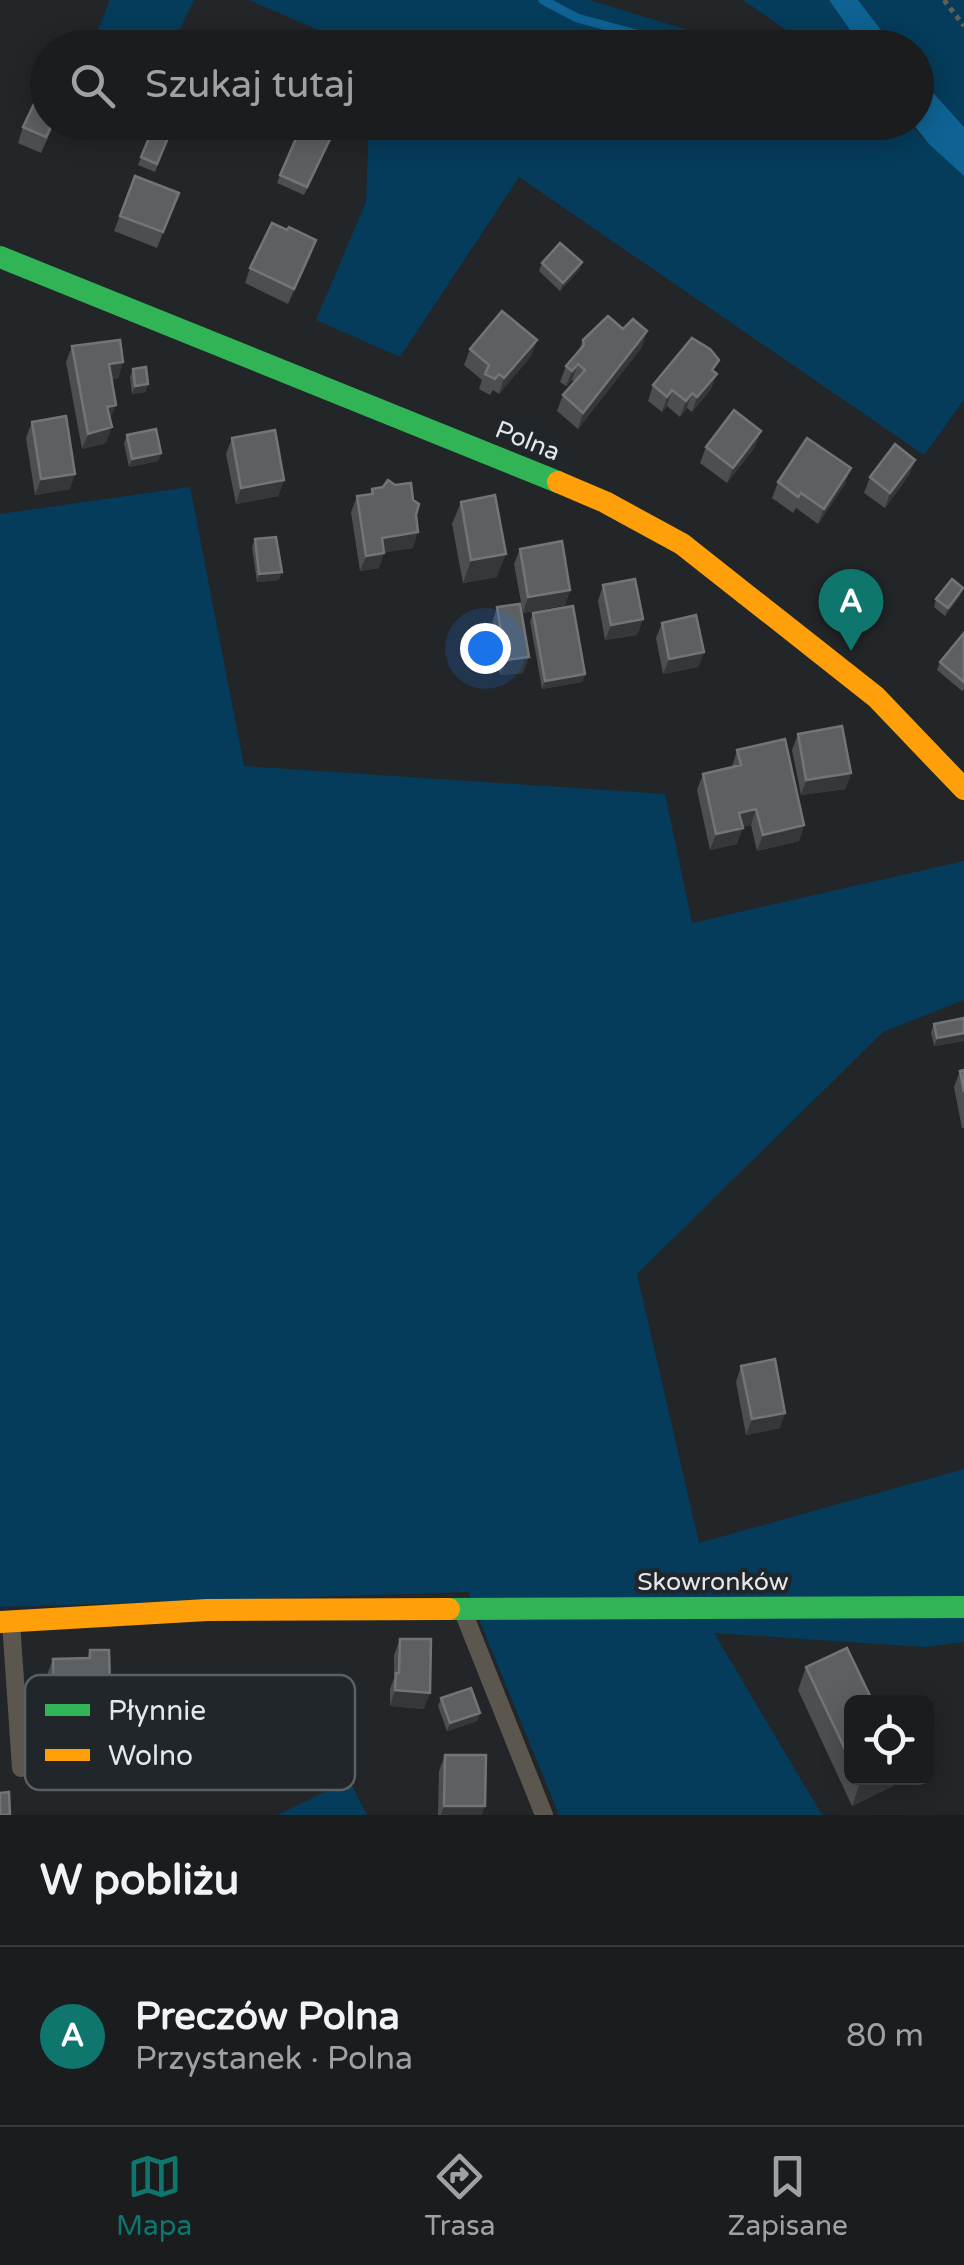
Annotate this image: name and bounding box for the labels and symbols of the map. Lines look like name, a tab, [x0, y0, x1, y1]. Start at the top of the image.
street label: Polna	[491, 414, 564, 467]
pin: A	[818, 568, 884, 651]
your location	[460, 623, 511, 674]
street label: Skowronków	[637, 1567, 789, 1597]
legend	[25, 1675, 355, 1790]
text: Płynnie	[108, 1694, 206, 1728]
text: Wolno	[108, 1739, 193, 1773]

